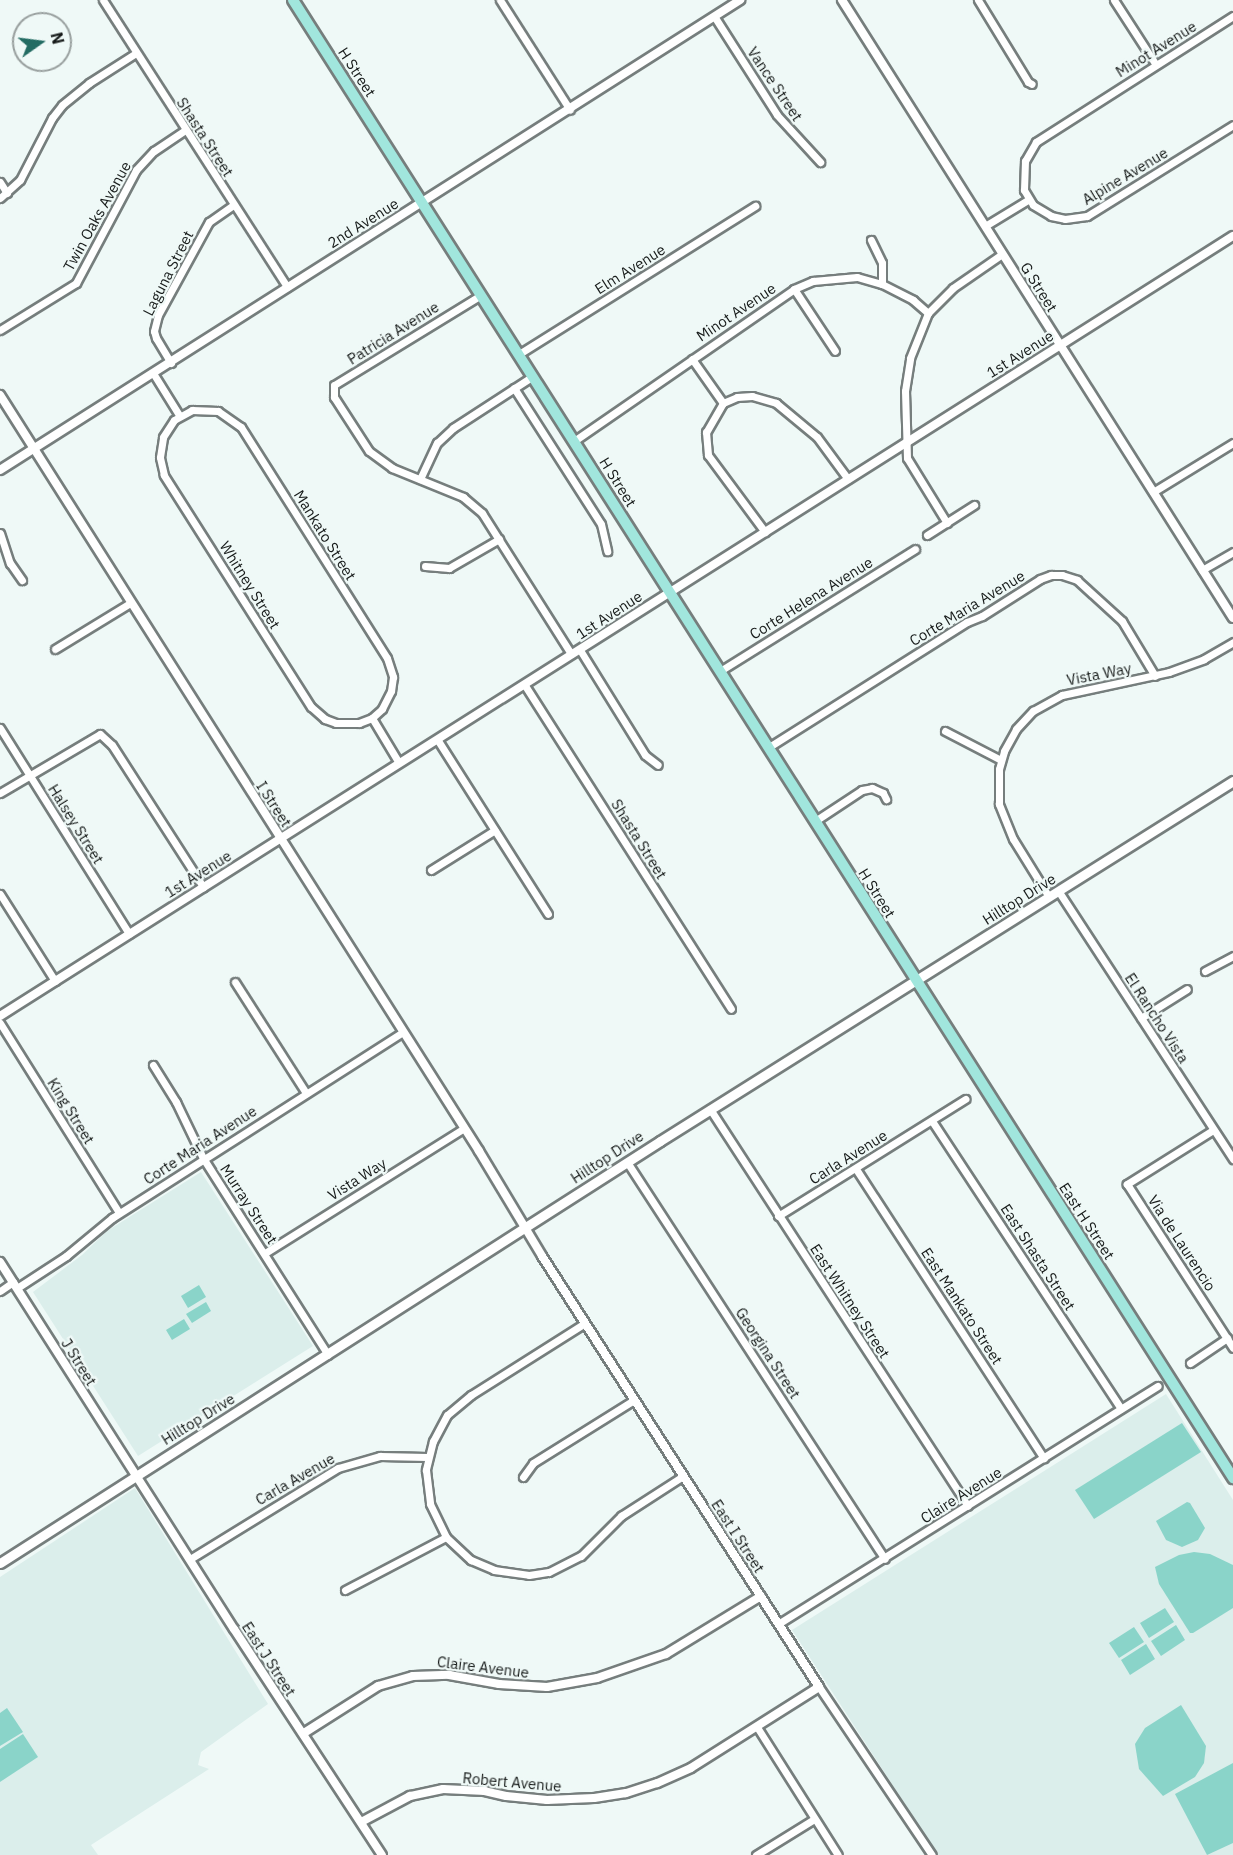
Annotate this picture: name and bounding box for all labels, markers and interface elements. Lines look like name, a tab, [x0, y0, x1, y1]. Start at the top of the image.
north arrow	[12, 12, 72, 72]
street label: Minot Avenue	[1112, 17, 1200, 81]
text: N	[46, 30, 69, 46]
street label: Vance Street	[744, 43, 806, 125]
street label: H Street	[334, 44, 380, 100]
street label: Shasta Street	[173, 94, 237, 180]
street label: Alpine Avenue	[1079, 143, 1171, 209]
street label: Twin Oaks Avenue	[59, 158, 135, 274]
street label: 2nd Avenue	[324, 194, 402, 252]
street label: Laguna Street	[139, 227, 197, 319]
street label: Elm Avenue	[592, 240, 668, 298]
street label: G Street	[1017, 259, 1061, 315]
street label: Minot Avenue	[693, 279, 779, 345]
street label: Patricia Avenue	[344, 298, 442, 368]
street label: 1st Avenue	[983, 326, 1057, 382]
street label: H Street	[596, 454, 640, 510]
street label: Mankato Street	[290, 487, 360, 583]
street label: Whitney Street	[216, 538, 284, 632]
street label: Corte Helena Avenue	[746, 553, 876, 643]
street label: Corte Maria Avenue	[906, 566, 1028, 650]
street label: 1st Avenue	[573, 587, 645, 643]
street label: Vista Way	[1065, 659, 1133, 689]
street label: I Street	[253, 778, 295, 830]
street label: Halsey Street	[44, 781, 108, 867]
street label: Shasta Street	[607, 796, 671, 882]
street label: 1st Avenue	[161, 846, 235, 902]
street label: H Street	[855, 865, 899, 921]
street label: Hilltop Drive	[979, 869, 1059, 929]
street label: El Rancho Vista	[1121, 970, 1193, 1066]
street label: King Street	[44, 1075, 98, 1147]
street label: Corte Maria Avenue	[140, 1102, 260, 1188]
street label: Carla Avenue	[806, 1126, 890, 1188]
street label: Hilltop Drive	[567, 1127, 647, 1187]
street label: Vista Way	[324, 1154, 390, 1204]
street label: Murray Street	[216, 1161, 282, 1247]
street label: East H Street	[1055, 1179, 1119, 1263]
street label: Via de Laurencio	[1144, 1192, 1220, 1294]
street label: East Shasta Street	[997, 1200, 1079, 1314]
street label: East Whitney Street	[806, 1241, 894, 1361]
street label: East Mankato Street	[918, 1244, 1006, 1368]
street label: Georgina Street	[732, 1304, 804, 1402]
street label: J Street	[58, 1335, 100, 1389]
street label: Hilltop Drive	[158, 1389, 238, 1449]
street label: Carla Avenue	[252, 1449, 338, 1509]
street label: Claire Avenue	[917, 1463, 1005, 1527]
street label: East I Street	[708, 1496, 768, 1576]
street label: East J Street	[238, 1618, 300, 1700]
street label: Claire Avenue	[436, 1652, 530, 1682]
street label: Robert Avenue	[462, 1769, 562, 1795]

